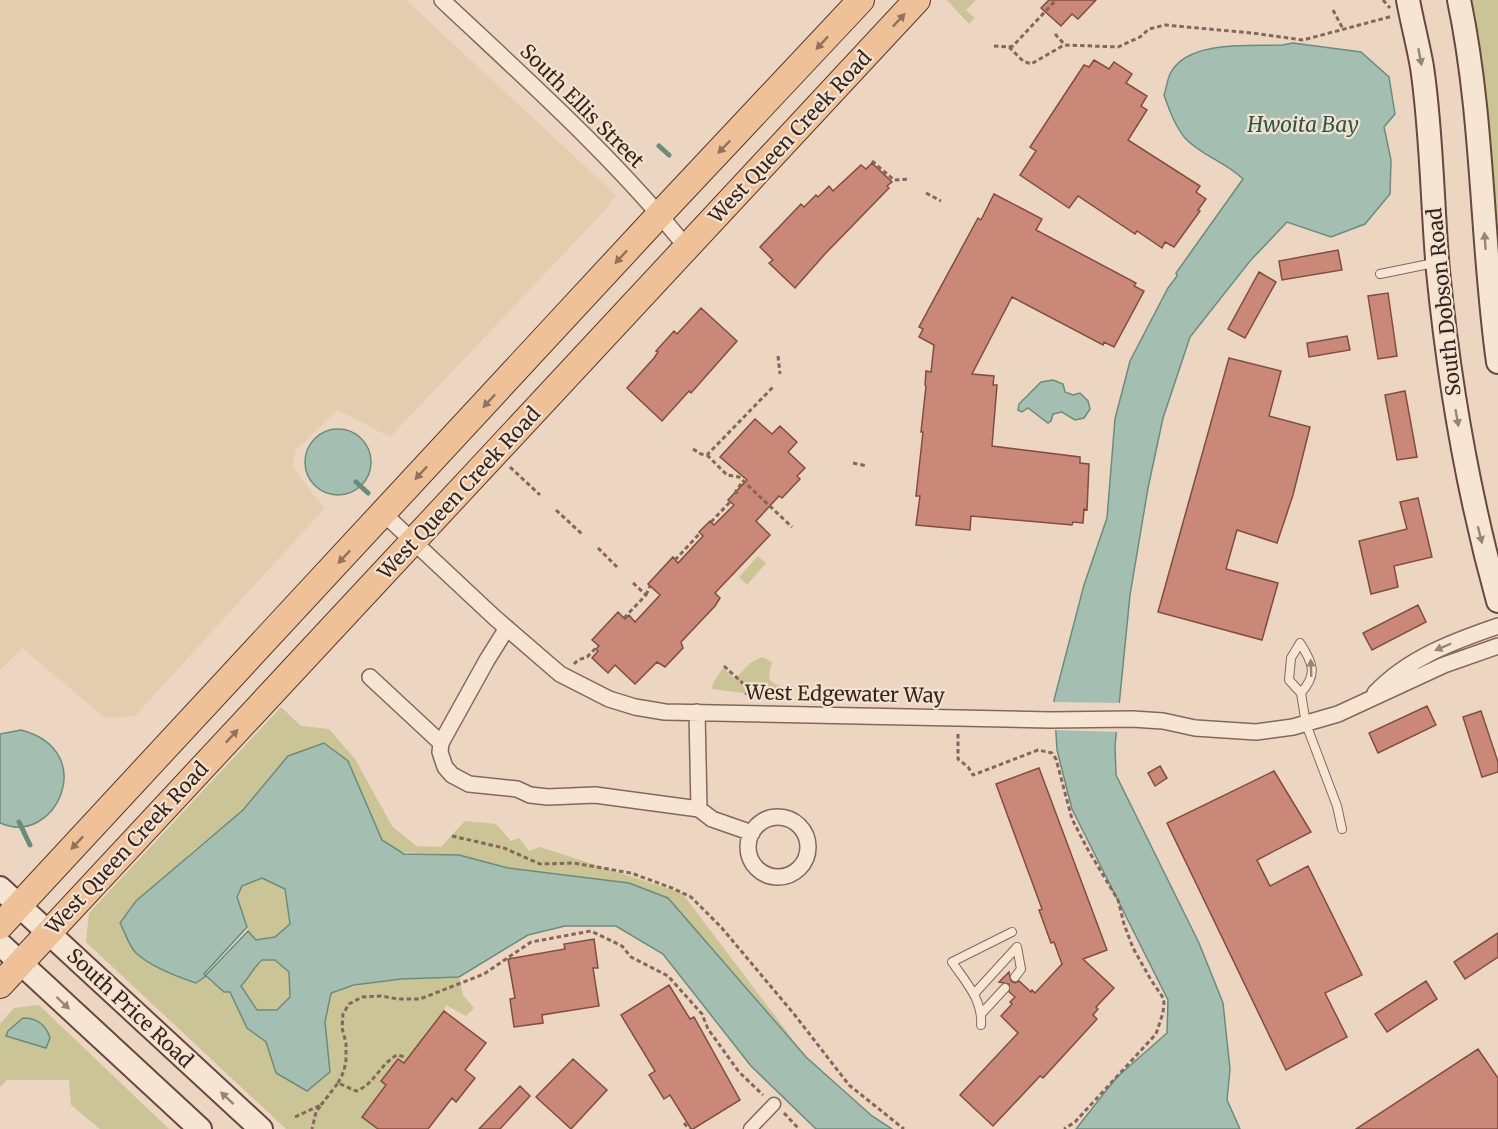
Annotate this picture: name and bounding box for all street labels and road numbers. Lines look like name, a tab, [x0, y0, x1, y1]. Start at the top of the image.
street label: South Ellis Street	[515, 38, 650, 173]
street label: West Queen Creek Road	[702, 45, 876, 229]
street label: South Dobson Road	[1421, 207, 1466, 397]
street label: West Queen Creek Road	[371, 401, 545, 585]
street label: West Edgewater Way	[744, 679, 945, 708]
street label: West Queen Creek Road	[39, 756, 213, 940]
street label: South Price Road	[62, 943, 199, 1073]

